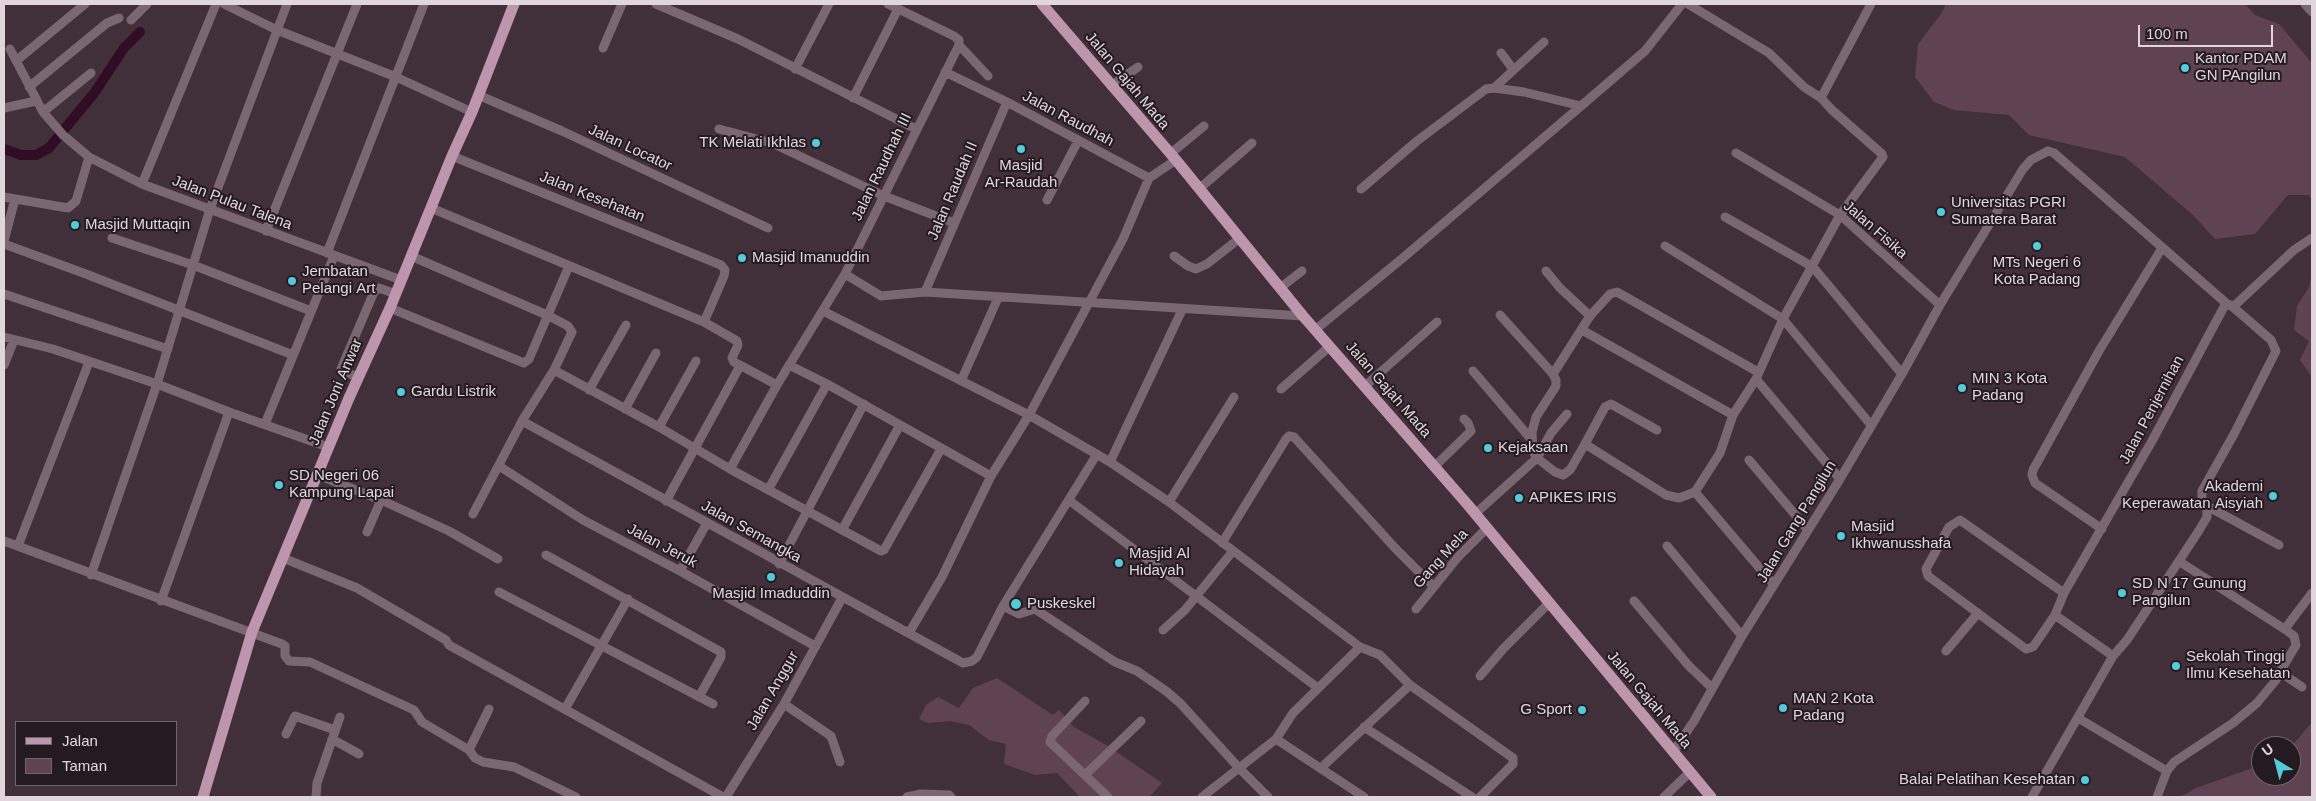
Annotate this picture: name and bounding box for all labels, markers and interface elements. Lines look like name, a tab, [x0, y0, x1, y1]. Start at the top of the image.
scale bar	[2141, 15, 2276, 47]
text: 100 m	[2146, 25, 2188, 42]
street label: Jalan Gajah Mada	[1081, 29, 1173, 133]
place label: Kantor PDAM GN PAngilun	[2195, 50, 2287, 85]
marker: Kantor PDAM GN PAngilun	[2179, 62, 2191, 74]
street label: Jalan Raudhah	[1019, 87, 1117, 151]
street label: Jalan Raudhah III	[848, 110, 916, 224]
street label: Jalan Locator	[585, 121, 675, 175]
place label: TK Melati Ikhlas	[699, 134, 806, 152]
marker: TK Melati Ikhlas	[810, 137, 822, 149]
street label: Jalan Raudah II	[924, 139, 982, 243]
marker: Masjid Ar-Raudah	[1015, 143, 1027, 155]
place label: Masjid Ar-Raudah	[985, 157, 1057, 192]
street label: Jalan Kesehatan	[537, 168, 647, 226]
street label: Jalan Pulau Talena	[170, 172, 294, 234]
place label: Universitas PGRI Sumatera Barat	[1951, 194, 2066, 229]
street label: Jalan Fisika	[1839, 197, 1911, 263]
marker: Universitas PGRI Sumatera Barat	[1935, 206, 1947, 218]
place label: Masjid Muttaqin	[85, 216, 190, 234]
marker: Masjid Muttaqin	[69, 219, 81, 231]
marker: MTs Negeri 6 Kota Padang	[2031, 240, 2043, 252]
place label: Masjid Imanuddin	[752, 249, 870, 267]
marker: Masjid Imanuddin	[736, 252, 748, 264]
place label: MTs Negeri 6 Kota Padang	[1993, 254, 2081, 289]
place label: Jembatan Pelangi Art	[302, 263, 375, 298]
marker: Jembatan Pelangi Art	[286, 275, 298, 287]
street label: Jalan Joni Anwar	[305, 336, 367, 448]
street label: Jalan Gajah Mada	[1341, 338, 1435, 442]
street label: Jalan Penjernihan	[2116, 353, 2188, 467]
place label: MIN 3 Kota Padang	[1972, 370, 2047, 405]
marker: MIN 3 Kota Padang	[1956, 382, 1968, 394]
place label: Gardu Listrik	[411, 383, 496, 401]
marker: Gardu Listrik	[395, 386, 407, 398]
place label: Kejaksaan	[1498, 439, 1568, 457]
marker: Kejaksaan	[1482, 442, 1494, 454]
street label: Jalan Gang Pangilun	[1753, 458, 1841, 586]
place label: SD Negeri 06 Kampung Lapai	[289, 467, 394, 502]
place label: Akademi Keperawatan Aisyiah	[2122, 478, 2263, 513]
marker: SD Negeri 06 Kampung Lapai	[273, 479, 285, 491]
place label: APIKES IRIS	[1529, 489, 1617, 507]
marker: Akademi Keperawatan Aisyiah	[2267, 490, 2279, 502]
marker: APIKES IRIS	[1513, 492, 1525, 504]
street label: Jalan Semangka	[698, 497, 804, 567]
place label: Masjid Ikhwanusshafa	[1851, 518, 1951, 553]
street label: Jalan Jeruk	[624, 520, 700, 572]
street label: Gang Mela	[1410, 526, 1472, 592]
marker: Masjid Ikhwanusshafa	[1835, 530, 1847, 542]
place label: Masjid Al Hidayah	[1129, 545, 1190, 580]
marker: Masjid Al Hidayah	[1113, 557, 1125, 569]
marker: Masjid Imaduddin	[765, 571, 777, 583]
place label: SD N 17 Gunung Pangilun	[2132, 575, 2246, 610]
place label: Masjid Imaduddin	[712, 585, 830, 603]
marker: SD N 17 Gunung Pangilun	[2116, 587, 2128, 599]
place label: Puskeskel	[1027, 595, 1095, 613]
marker: Puskeskel	[1009, 597, 1023, 611]
street label: Jalan Anggur	[743, 648, 803, 734]
street label: Jalan Gajah Mada	[1603, 648, 1695, 752]
place label: Sekolah Tinggi Ilmu Kesehatan	[2186, 648, 2290, 683]
marker: Sekolah Tinggi Ilmu Kesehatan	[2170, 660, 2182, 672]
place label: MAN 2 Kota Padang	[1793, 690, 1874, 725]
place label: G Sport	[1520, 701, 1572, 719]
marker: MAN 2 Kota Padang	[1777, 702, 1789, 714]
marker: G Sport	[1576, 704, 1588, 716]
legend	[15, 721, 178, 786]
text: Jalan	[62, 732, 98, 749]
north arrow	[2251, 736, 2301, 786]
text: U	[2259, 740, 2276, 759]
text: Taman	[62, 757, 107, 774]
place label: Balai Pelatihan Kesehatan	[1899, 771, 2075, 789]
marker: Balai Pelatihan Kesehatan	[2079, 774, 2091, 786]

